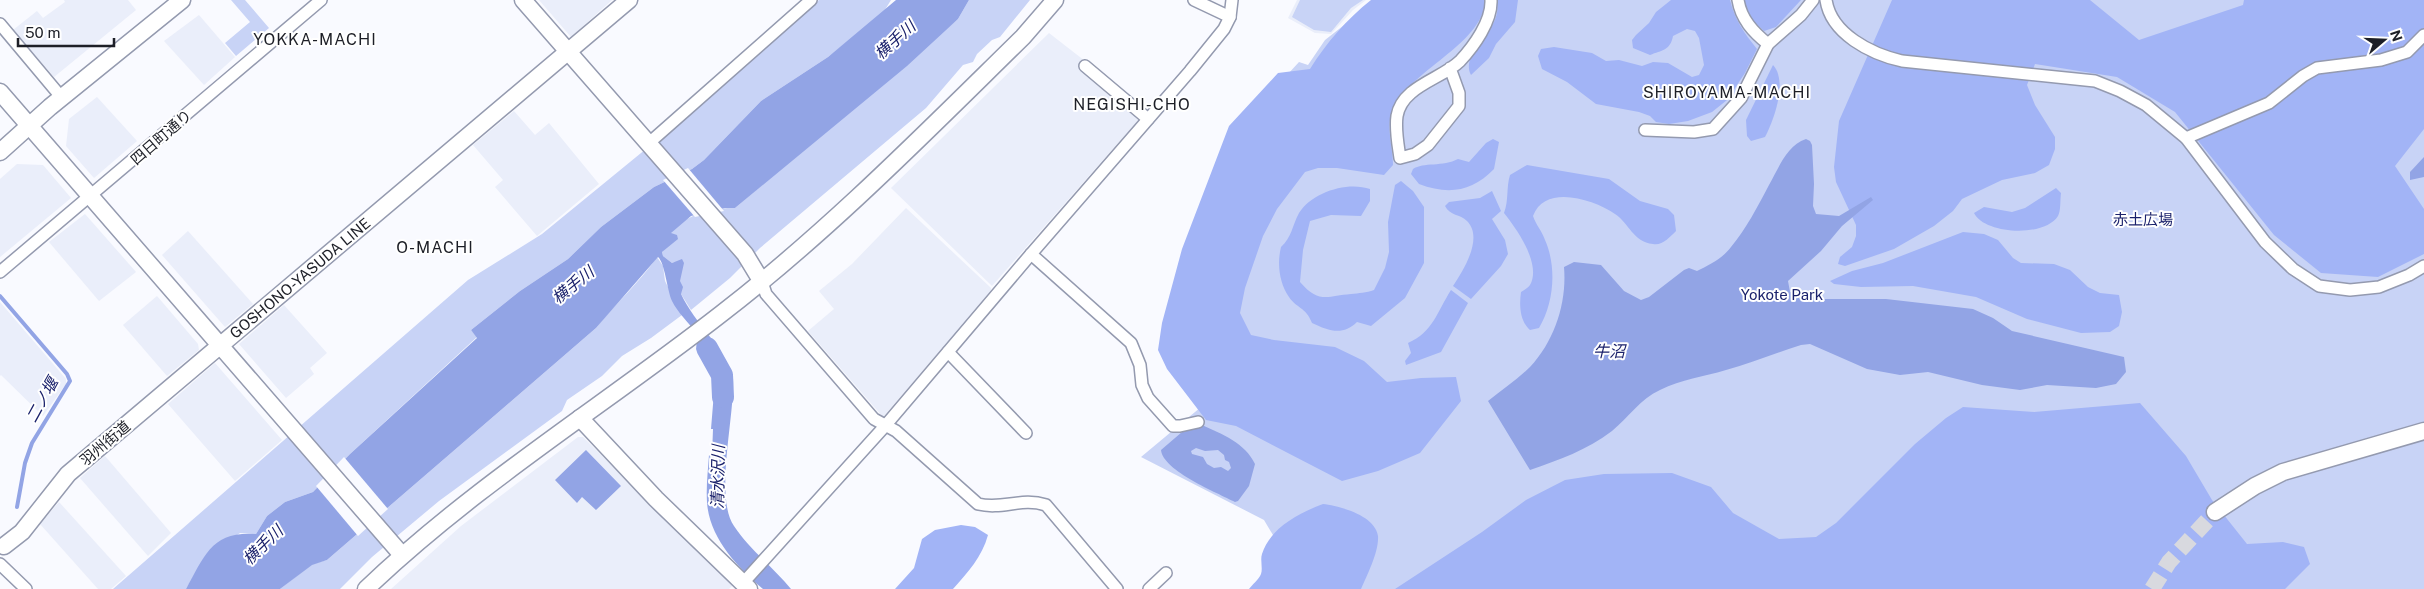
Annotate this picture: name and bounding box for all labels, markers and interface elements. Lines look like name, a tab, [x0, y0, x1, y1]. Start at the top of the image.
scale bar	[18, 15, 114, 47]
north arrow	[2359, 15, 2409, 65]
water label: 横手川	[871, 16, 921, 63]
text: 50 m	[25, 24, 60, 41]
text: N	[2387, 28, 2406, 44]
district label: YOKKA-MACHI	[253, 30, 377, 49]
district label: SHIROYAMA-MACHI	[1643, 83, 1811, 102]
district label: NEGISHI-CHO	[1073, 95, 1191, 114]
street label: 四日町通り	[127, 106, 195, 168]
park label: 赤土広場	[2113, 211, 2173, 228]
street label: GOSHONO-YASUDA LINE	[226, 214, 374, 342]
district label: O-MACHI	[396, 238, 474, 257]
water label: 横手川	[548, 261, 599, 307]
park label: Yokote Park	[1741, 286, 1823, 303]
water label: 牛沼	[1593, 342, 1627, 361]
water label: 二ノ堰	[22, 372, 63, 426]
street label: 羽州街道	[77, 417, 133, 469]
water label: 清水沢川	[708, 443, 728, 509]
water label: 横手川	[239, 520, 288, 569]

